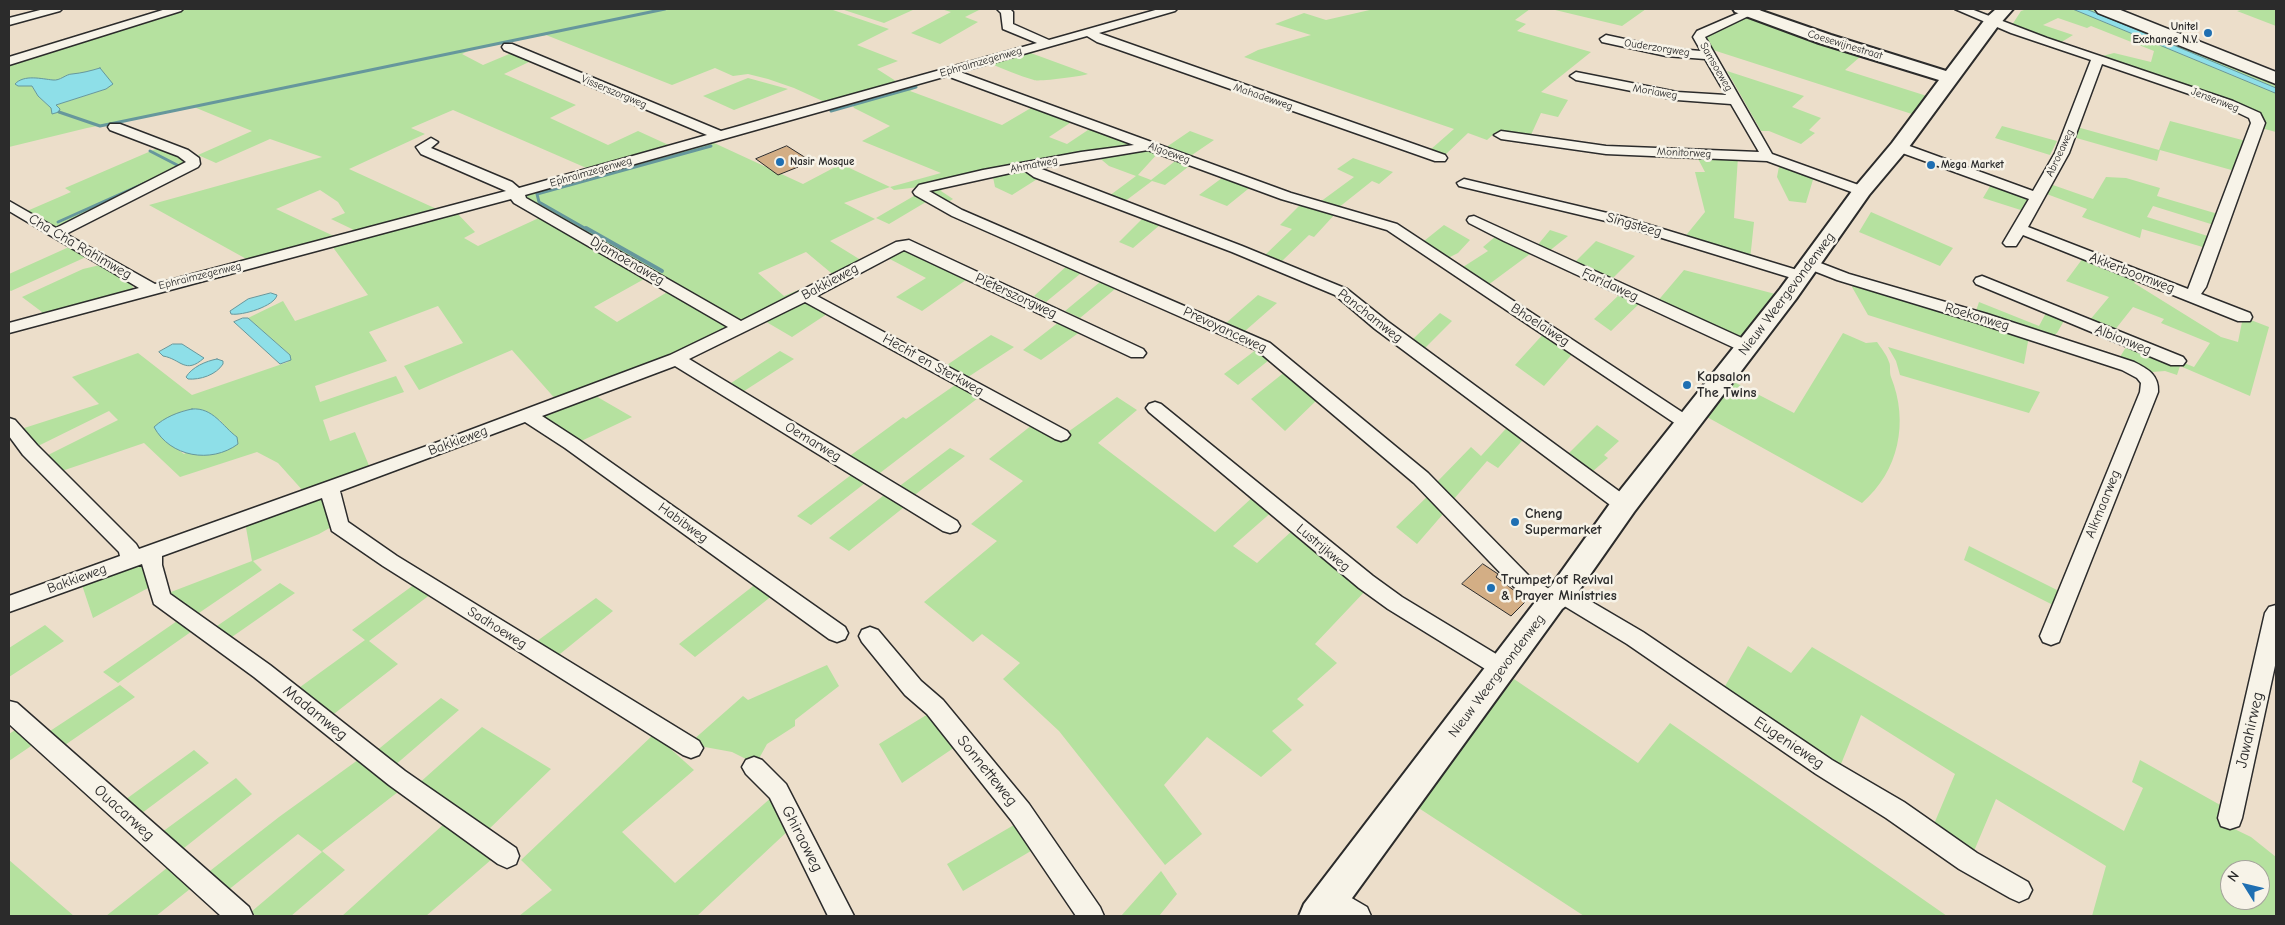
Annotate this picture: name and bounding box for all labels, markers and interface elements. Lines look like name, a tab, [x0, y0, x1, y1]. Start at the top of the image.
place label: Unitel Exchange N.V.	[2132, 20, 2198, 46]
street label: Coesewijnestraat	[1806, 27, 1884, 63]
marker: Unitel Exchange N.V.	[2202, 27, 2214, 39]
street label: Ouderzorgweg	[1623, 36, 1691, 60]
street label: Samsoeweg	[1697, 40, 1735, 94]
street label: Ephraimzegenweg	[938, 44, 1024, 80]
street label: Visserszorgweg	[579, 72, 649, 112]
street label: Mahadewweg	[1231, 81, 1295, 113]
street label: Moriaweg	[1632, 82, 1678, 102]
street label: Jensenweg	[2189, 85, 2241, 115]
street label: Abroeaweg	[2043, 127, 2077, 179]
street label: Algoeweg	[1146, 139, 1192, 167]
street label: Monitorweg	[1657, 145, 1711, 161]
street label: Ephraimzegenweg	[548, 154, 634, 190]
street label: Ahmatweg	[1009, 154, 1059, 176]
place label: Nasir Mosque	[790, 155, 854, 169]
marker: Nasir Mosque	[774, 156, 786, 168]
place label: Mega Market	[1941, 158, 2004, 172]
marker: Mega Market	[1925, 159, 1937, 171]
street label: Singsteeg	[1604, 209, 1664, 241]
street label: Cha Cha Rahimweg	[25, 211, 135, 283]
street label: Nieuw Weergevondenweg	[1735, 229, 1839, 359]
street label: Djamoenaweg	[587, 233, 667, 289]
street label: Akkerboomweg	[2087, 249, 2177, 297]
street label: Ephraimzegenweg	[157, 259, 243, 293]
street label: Bakkieweg	[799, 260, 861, 304]
street label: Faridaweg	[1579, 265, 1641, 305]
street label: Pieterszorgweg	[972, 270, 1060, 322]
street label: Panchamweg	[1334, 285, 1406, 347]
street label: Roekonweg	[1943, 299, 2011, 335]
street label: Bhoelaiweg	[1507, 300, 1573, 350]
street label: Prevoyanceweg	[1180, 303, 1270, 357]
street label: Albionweg	[2092, 321, 2154, 359]
street label: Hecht en Sterkweg	[880, 330, 986, 400]
place label: Kapsalon The Twins	[1697, 369, 1757, 402]
marker: Kapsalon The Twins	[1681, 379, 1693, 391]
street label: Oemarweg	[782, 419, 844, 465]
street label: Bakkieweg	[426, 422, 490, 460]
street label: Alkmaarweg	[2082, 467, 2124, 541]
street label: Habibweg	[655, 499, 711, 547]
place label: Cheng Supermarket	[1525, 506, 1602, 538]
marker: Cheng Supermarket	[1509, 516, 1521, 528]
street label: Lustrijkweg	[1293, 521, 1353, 575]
street label: Bakkieweg	[45, 560, 109, 598]
place label: Trumpet of Revival & Prayer Ministries	[1501, 572, 1617, 604]
marker: Trumpet of Revival & Prayer Ministries	[1485, 582, 1497, 594]
street label: Sadhoeweg	[464, 603, 530, 653]
street label: Nieuw Weergevondenweg	[1445, 611, 1549, 741]
street label: Madamweg	[279, 681, 351, 745]
street label: Jawahirweg	[2232, 690, 2268, 770]
street label: Eugenieweg	[1750, 713, 1828, 773]
street label: Sonnetteweg	[953, 732, 1021, 810]
street label: Ouacarweg	[90, 781, 158, 845]
street label: Ghiraoweg	[777, 803, 827, 875]
north arrow	[2220, 860, 2270, 910]
text: N	[2224, 868, 2243, 885]

